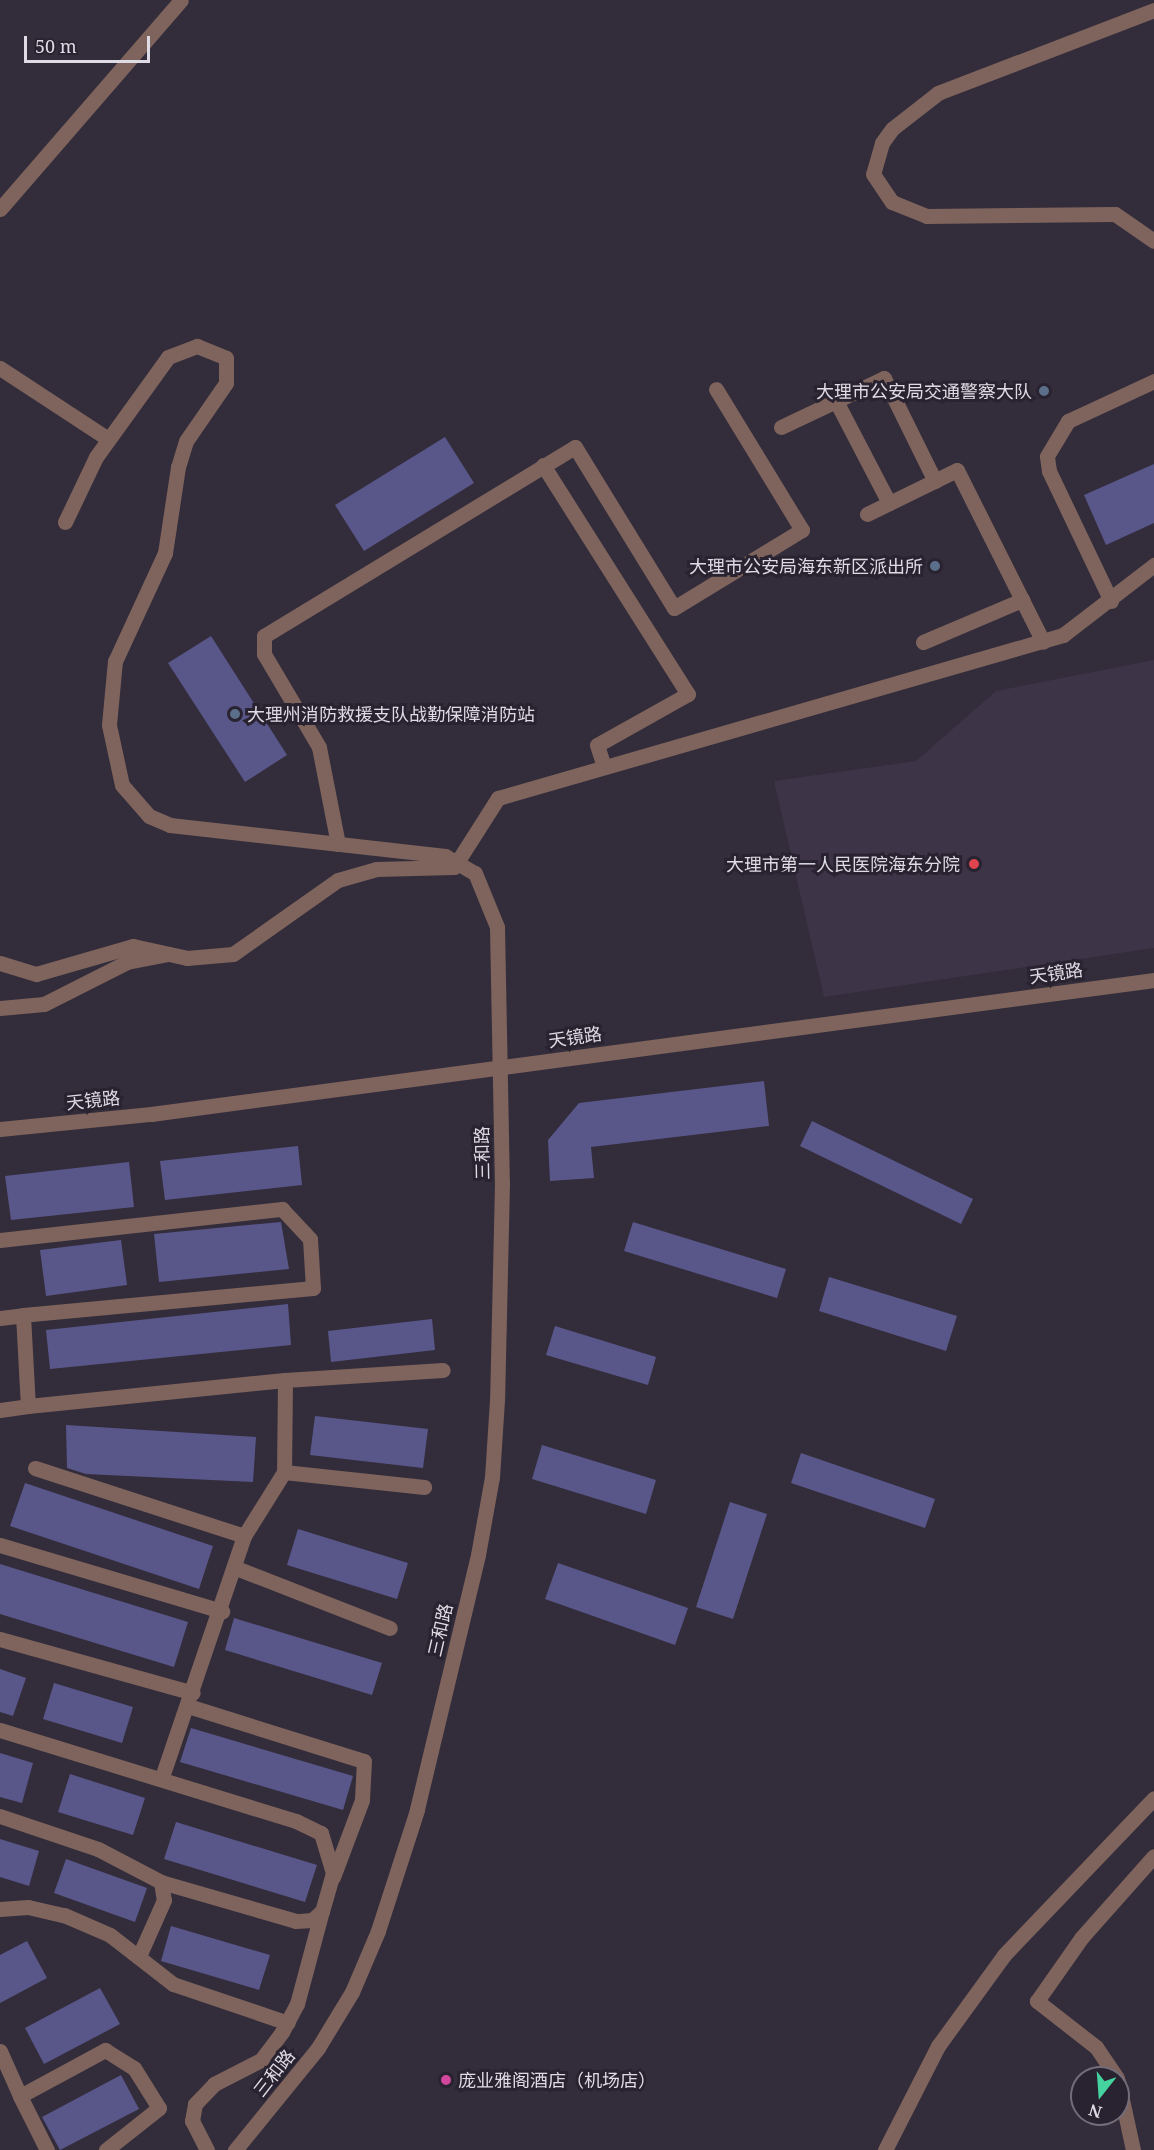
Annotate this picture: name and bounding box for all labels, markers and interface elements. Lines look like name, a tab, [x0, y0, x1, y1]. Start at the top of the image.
scale bar	[27, 24, 153, 62]
text: 50 m	[35, 34, 77, 58]
place label: 大理市公安局交通警察大队	[816, 380, 1032, 402]
marker: 大理市公安局交通警察大队	[1037, 384, 1051, 398]
place label: 大理市公安局海东新区派出所	[689, 555, 923, 577]
marker: 大理市公安局海东新区派出所	[928, 559, 942, 573]
place label: 大理州消防救援支队战勤保障消防站	[247, 703, 535, 725]
marker: 大理州消防救援支队战勤保障消防站	[228, 707, 242, 721]
place label: 大理市第一人民医院海东分院	[726, 853, 960, 875]
marker: 大理市第一人民医院海东分院	[965, 855, 983, 873]
street label: 天镜路	[1028, 959, 1084, 987]
street label: 天镜路	[547, 1023, 603, 1051]
street label: 天镜路	[65, 1086, 121, 1114]
street label: 三和路	[471, 1126, 493, 1180]
street label: 三和路	[423, 1601, 457, 1659]
street label: 三和路	[249, 2045, 299, 2101]
north arrow	[1070, 2066, 1130, 2126]
place label: 庞业雅阁酒店（机场店）	[458, 2069, 656, 2091]
marker: 庞业雅阁酒店（机场店）	[439, 2073, 453, 2087]
text: N	[1086, 2099, 1105, 2124]

